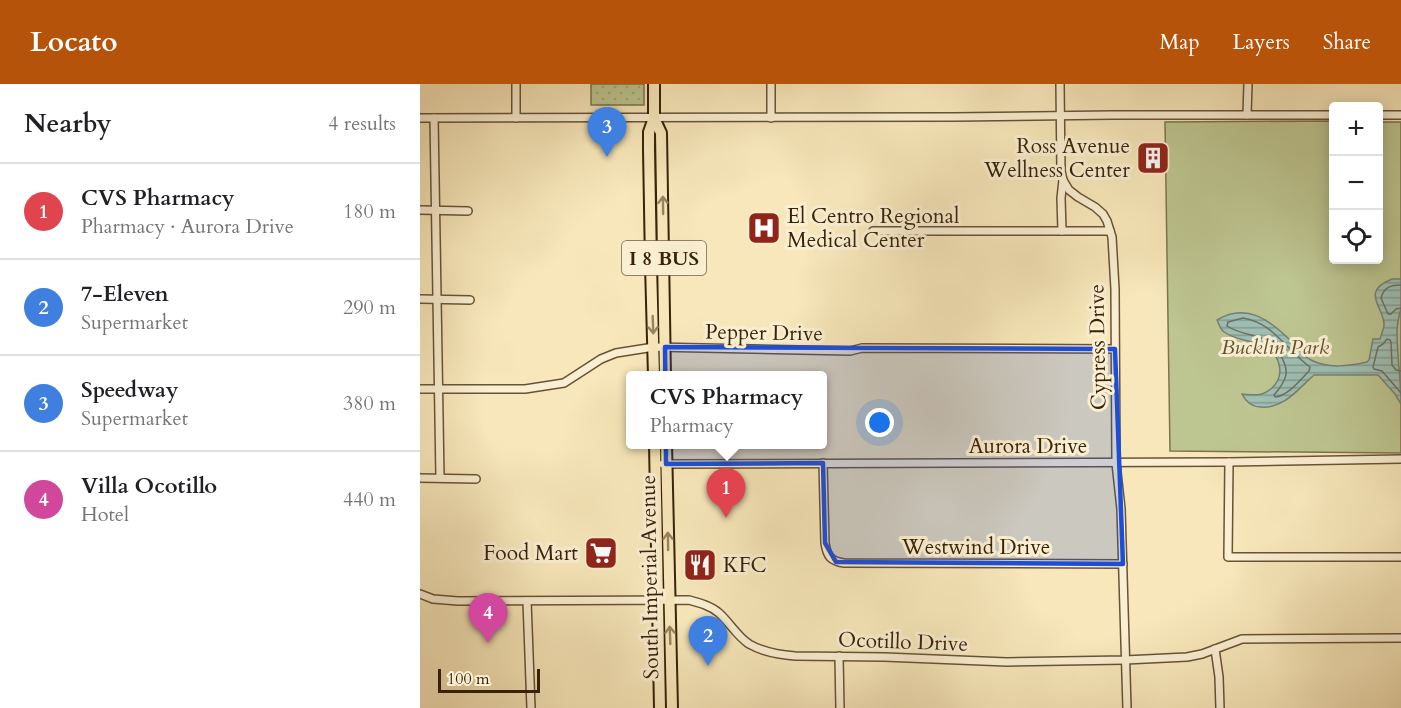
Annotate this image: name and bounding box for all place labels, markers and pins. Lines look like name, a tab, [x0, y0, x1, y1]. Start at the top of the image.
pin: 3	[588, 107, 627, 157]
place label: Ross Avenue Wellness Center	[983, 132, 1130, 185]
building icon: Ross Avenue Wellness Center	[1135, 140, 1171, 176]
place label: El Centro Regional Medical Center	[787, 202, 959, 255]
hospital icon: El Centro Regional Medical Center	[746, 210, 782, 246]
pin: 1	[706, 468, 746, 518]
supermarket icon: Food Mart	[583, 535, 619, 571]
place label: Food Mart	[483, 539, 578, 568]
restaurant icon: KFC	[682, 547, 718, 583]
place label: KFC	[723, 551, 767, 580]
pin: 4	[468, 594, 508, 643]
pin: 2	[688, 616, 728, 666]

